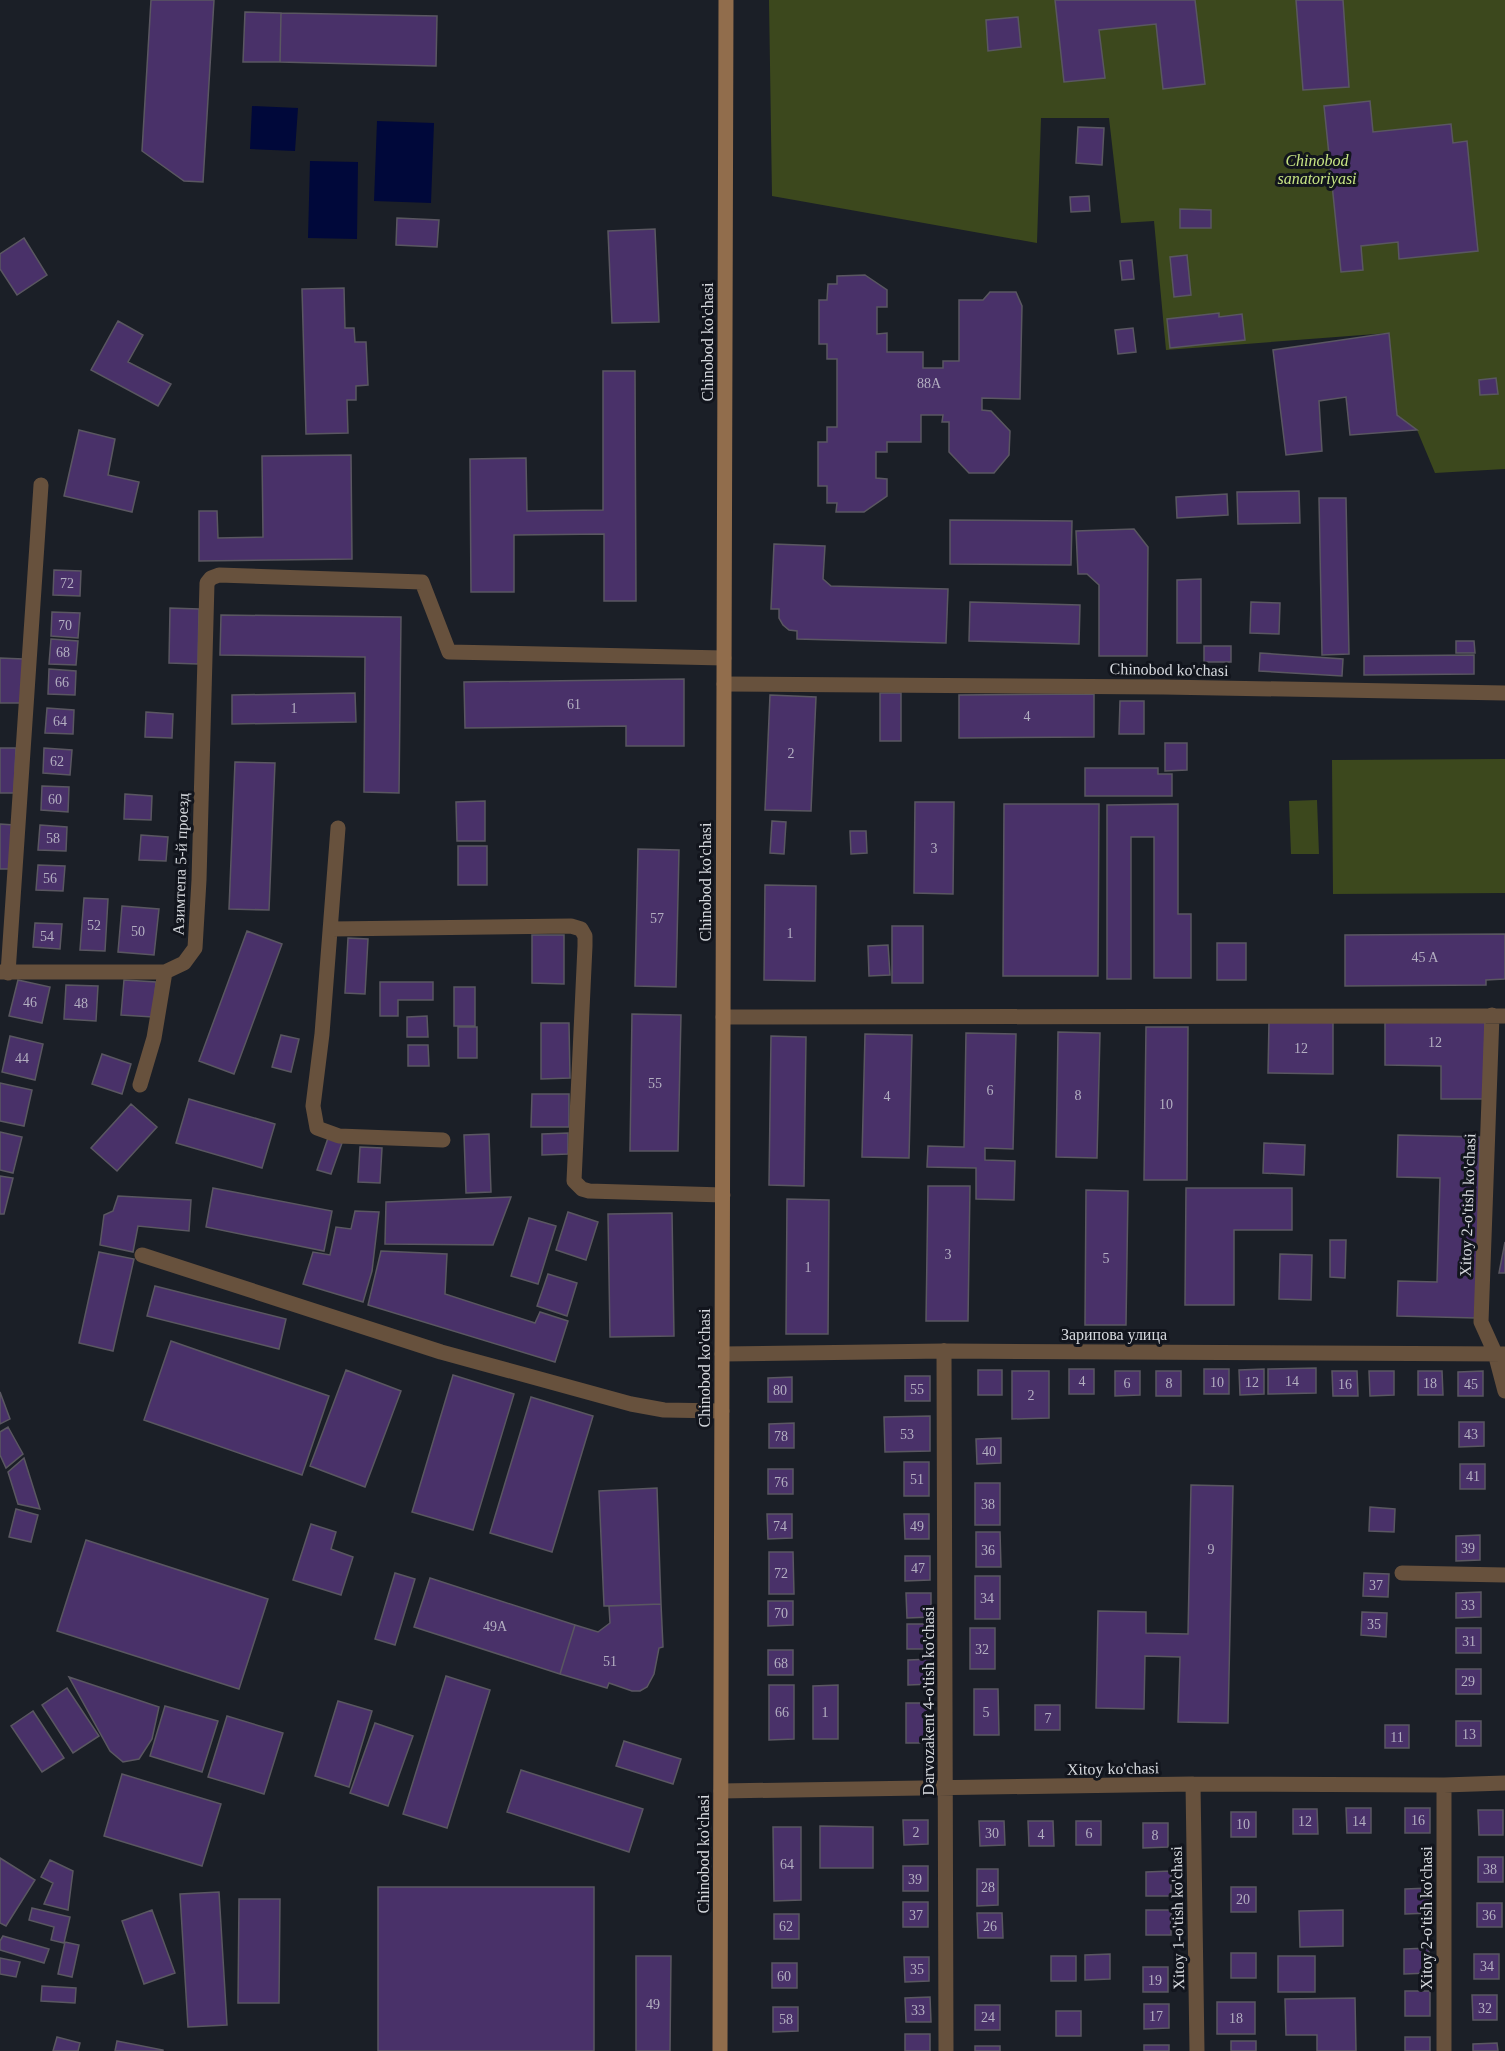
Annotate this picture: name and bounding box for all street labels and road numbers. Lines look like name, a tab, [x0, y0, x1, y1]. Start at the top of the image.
street label: Chinobod ko'chasi	[699, 282, 716, 401]
street label: Chinobod ko'chasi	[1109, 660, 1229, 679]
street label: Азимтепа 5-й проезд	[170, 793, 192, 936]
street label: Chinobod ko'chasi	[697, 822, 714, 941]
street label: Xitoy 2-o'tish ko'chasi	[1457, 1132, 1480, 1277]
street label: Chinobod ko'chasi	[696, 1308, 713, 1427]
street label: Зарипова улица	[1061, 1326, 1167, 1344]
street label: Darvozakent 4-o'tish ko'chasi	[920, 1606, 937, 1795]
street label: Xitoy ko'chasi	[1067, 1759, 1160, 1779]
street label: Chinobod ko'chasi	[695, 1794, 712, 1913]
street label: Xitoy 1-o'tish ko'chasi	[1168, 1846, 1188, 1990]
street label: Xitoy 2-o'tish ko'chasi	[1418, 1846, 1436, 1990]

